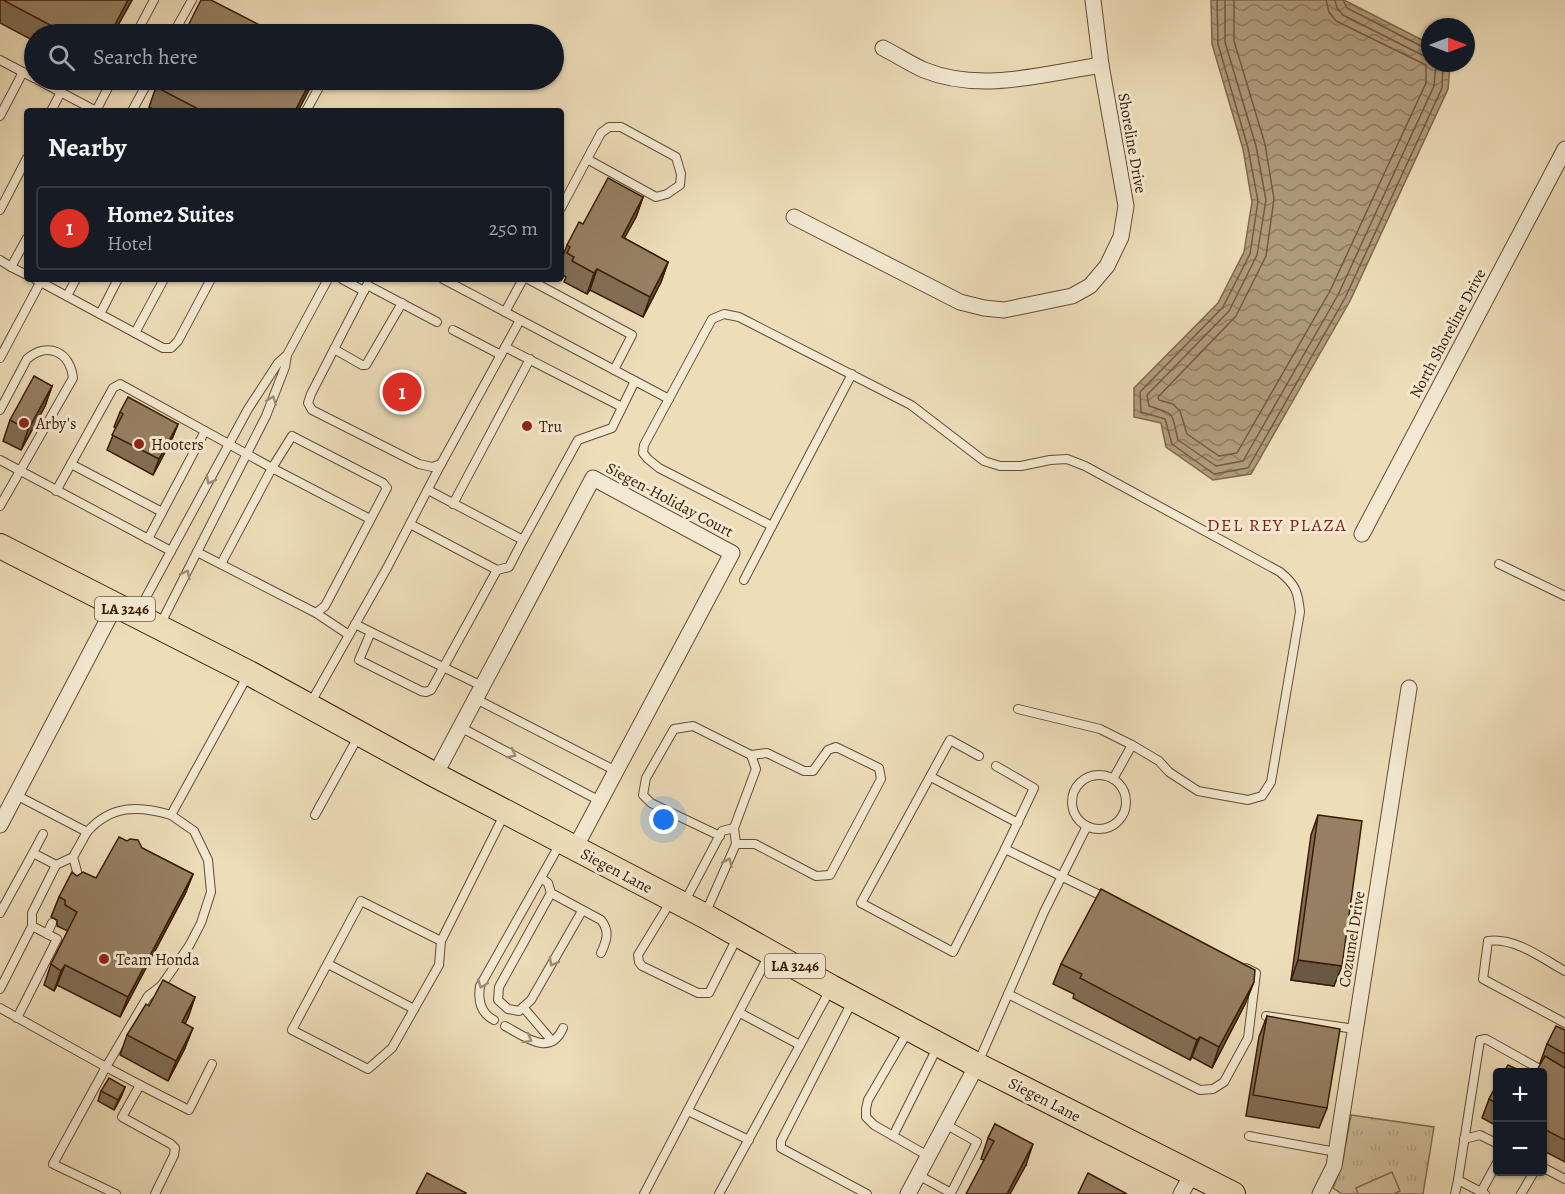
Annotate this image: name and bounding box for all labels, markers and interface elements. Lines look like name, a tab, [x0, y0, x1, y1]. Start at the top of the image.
north arrow	[1421, 18, 1475, 72]
search box	[24, 24, 564, 90]
icon: search	[45, 41, 78, 74]
text: Search here	[93, 42, 198, 72]
street label: Shoreline Drive	[1112, 91, 1152, 195]
text: Nearby	[48, 130, 127, 165]
text: Home2 Suites	[107, 200, 234, 230]
text: 1	[66, 215, 73, 242]
text: 250 m	[489, 215, 538, 242]
text: Hotel	[107, 230, 152, 257]
street label: North Shoreline Drive	[1404, 265, 1491, 402]
pin: 1	[382, 370, 422, 414]
one-way arrow	[265, 395, 277, 406]
place label: Arby's	[35, 413, 76, 435]
marker: Arby's	[17, 416, 31, 430]
place label: Tru	[539, 416, 562, 438]
marker: Tru	[520, 419, 534, 433]
place label: Hooters	[151, 434, 204, 456]
marker: Hooters	[132, 437, 146, 451]
street label: Siegen-Holiday Court	[602, 457, 737, 543]
one-way arrow	[206, 474, 217, 484]
district label: DEL REY PLAZA	[1207, 513, 1347, 537]
one-way arrow	[178, 570, 190, 581]
road number: LA 3246	[95, 597, 155, 621]
one-way arrow	[506, 747, 516, 758]
your location	[649, 805, 678, 834]
street label: Siegen Lane	[577, 843, 656, 899]
one-way arrow	[721, 857, 733, 868]
street label: Cozumel Drive	[1334, 889, 1370, 989]
place label: Team Honda	[116, 949, 200, 971]
marker: Team Honda	[97, 952, 111, 966]
road number: LA 3246	[765, 954, 825, 978]
one-way arrow	[549, 955, 560, 966]
one-way arrow	[477, 978, 490, 989]
one-way arrow	[522, 1031, 532, 1043]
map controls	[1493, 1068, 1547, 1176]
button: +	[1493, 1068, 1547, 1122]
street label: Siegen Lane	[1005, 1072, 1084, 1128]
button: −	[1493, 1122, 1547, 1176]

